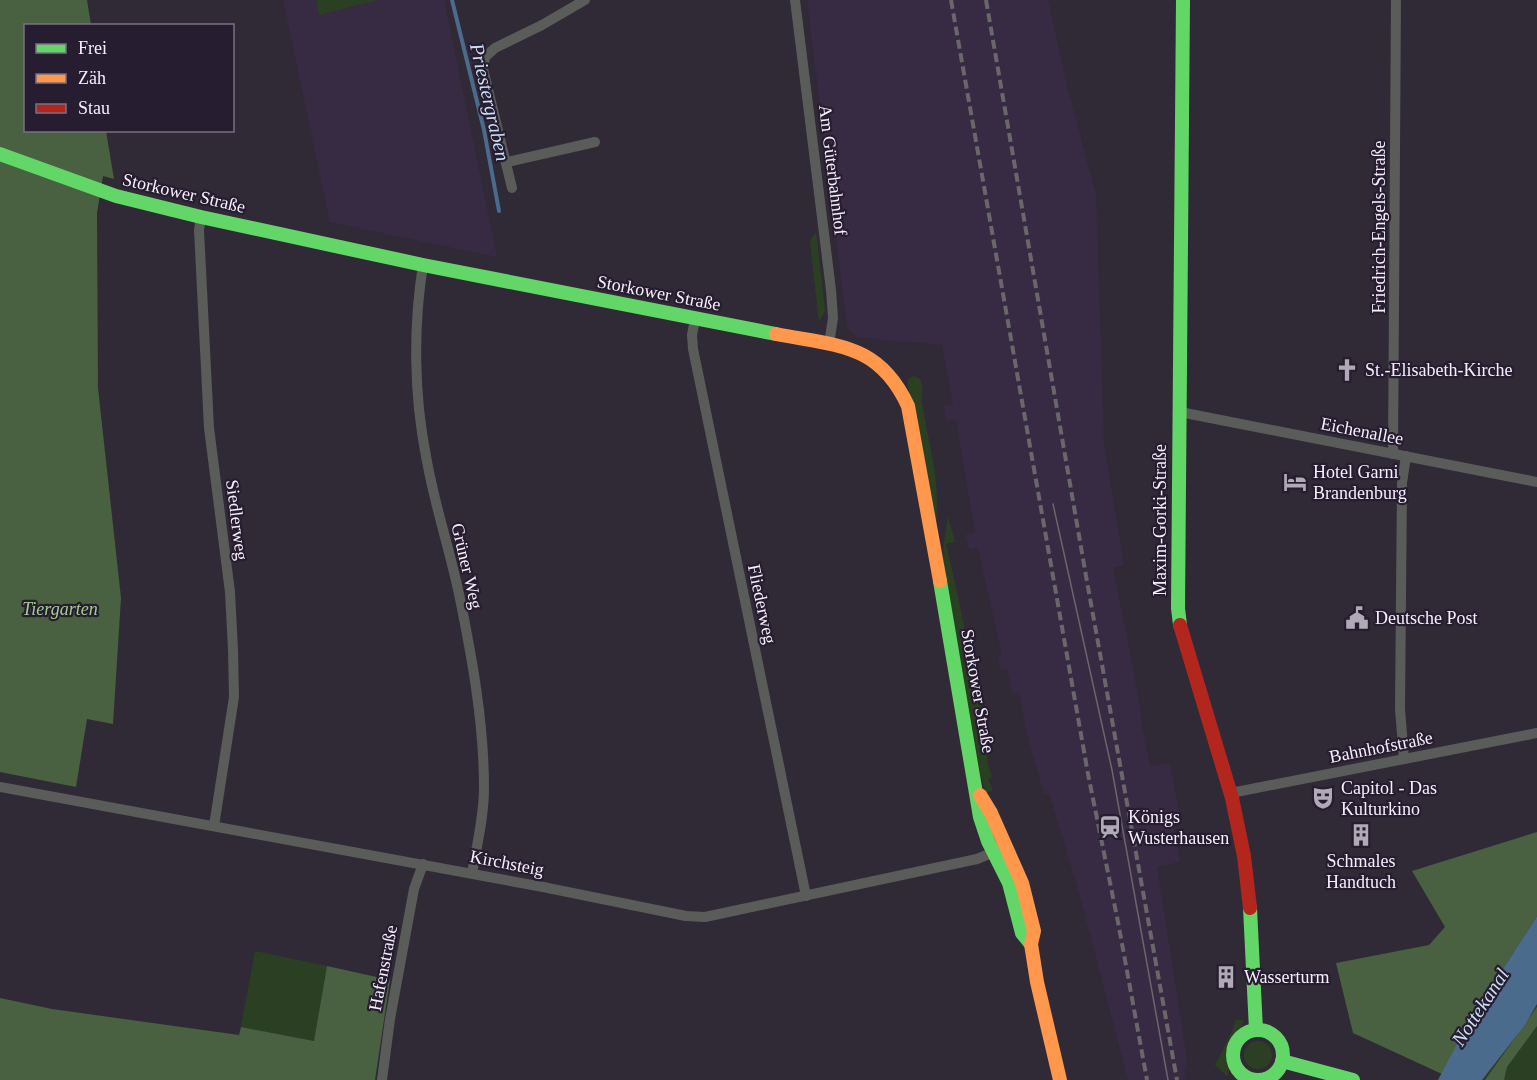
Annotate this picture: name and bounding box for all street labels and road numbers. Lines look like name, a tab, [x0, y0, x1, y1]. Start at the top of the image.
street label: Am Güterbahnhof	[815, 104, 851, 236]
street label: Friedrich-Engels-Straße	[1369, 141, 1389, 313]
street label: Storkower Straße	[121, 169, 247, 217]
street label: Storkower Straße	[596, 271, 722, 315]
street label: Eichenallee	[1319, 413, 1405, 449]
street label: Maxim-Gorki-Straße	[1150, 444, 1170, 596]
street label: Siedlerweg	[222, 479, 252, 561]
street label: Grüner Weg	[447, 521, 487, 611]
street label: Fliederweg	[744, 562, 780, 646]
street label: Storkower Straße	[957, 627, 999, 755]
street label: Bahnhofstraße	[1328, 727, 1434, 767]
street label: Kirchsteig	[468, 846, 546, 880]
street label: Hafenstraße	[365, 923, 401, 1013]

